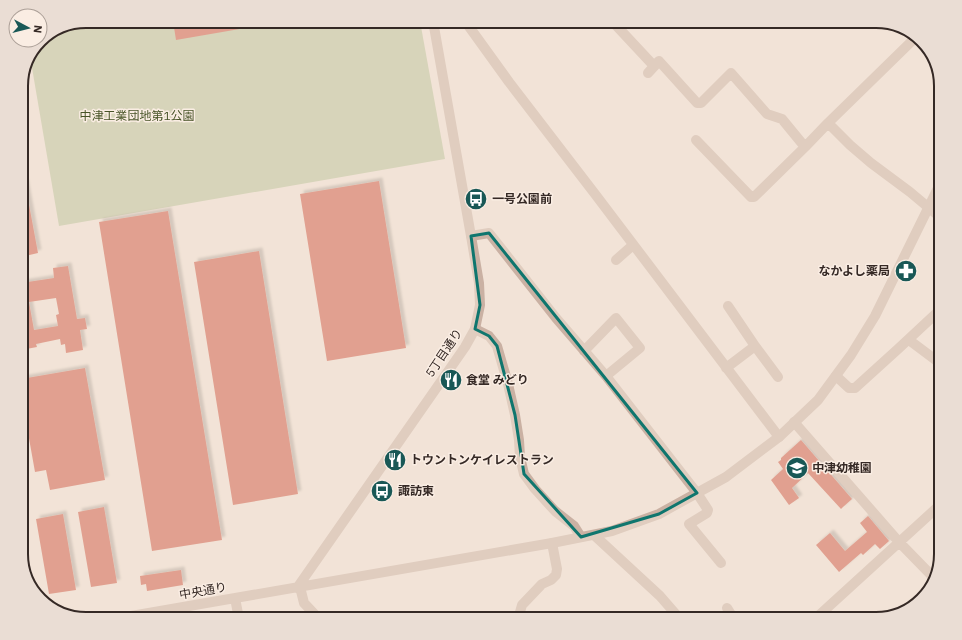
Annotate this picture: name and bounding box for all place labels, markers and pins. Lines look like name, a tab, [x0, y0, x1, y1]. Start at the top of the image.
bus stop icon: 一号公園前	[463, 186, 489, 212]
place label: 一号公園前	[492, 191, 552, 206]
pharmacy icon: なかよし薬局	[893, 258, 919, 284]
place label: なかよし薬局	[819, 263, 890, 278]
restaurant icon: 食堂 みどり	[438, 367, 464, 393]
place label: 食堂 みどり	[466, 372, 529, 387]
restaurant icon: トウントンケイレストラン	[382, 447, 408, 473]
place label: トウントンケイレストラン	[410, 452, 554, 467]
school or university icon: 中津幼稚園	[784, 455, 810, 481]
place label: 中津幼稚園	[812, 460, 872, 475]
bus stop icon: 諏訪東	[369, 478, 395, 504]
place label: 諏訪東	[398, 483, 434, 498]

